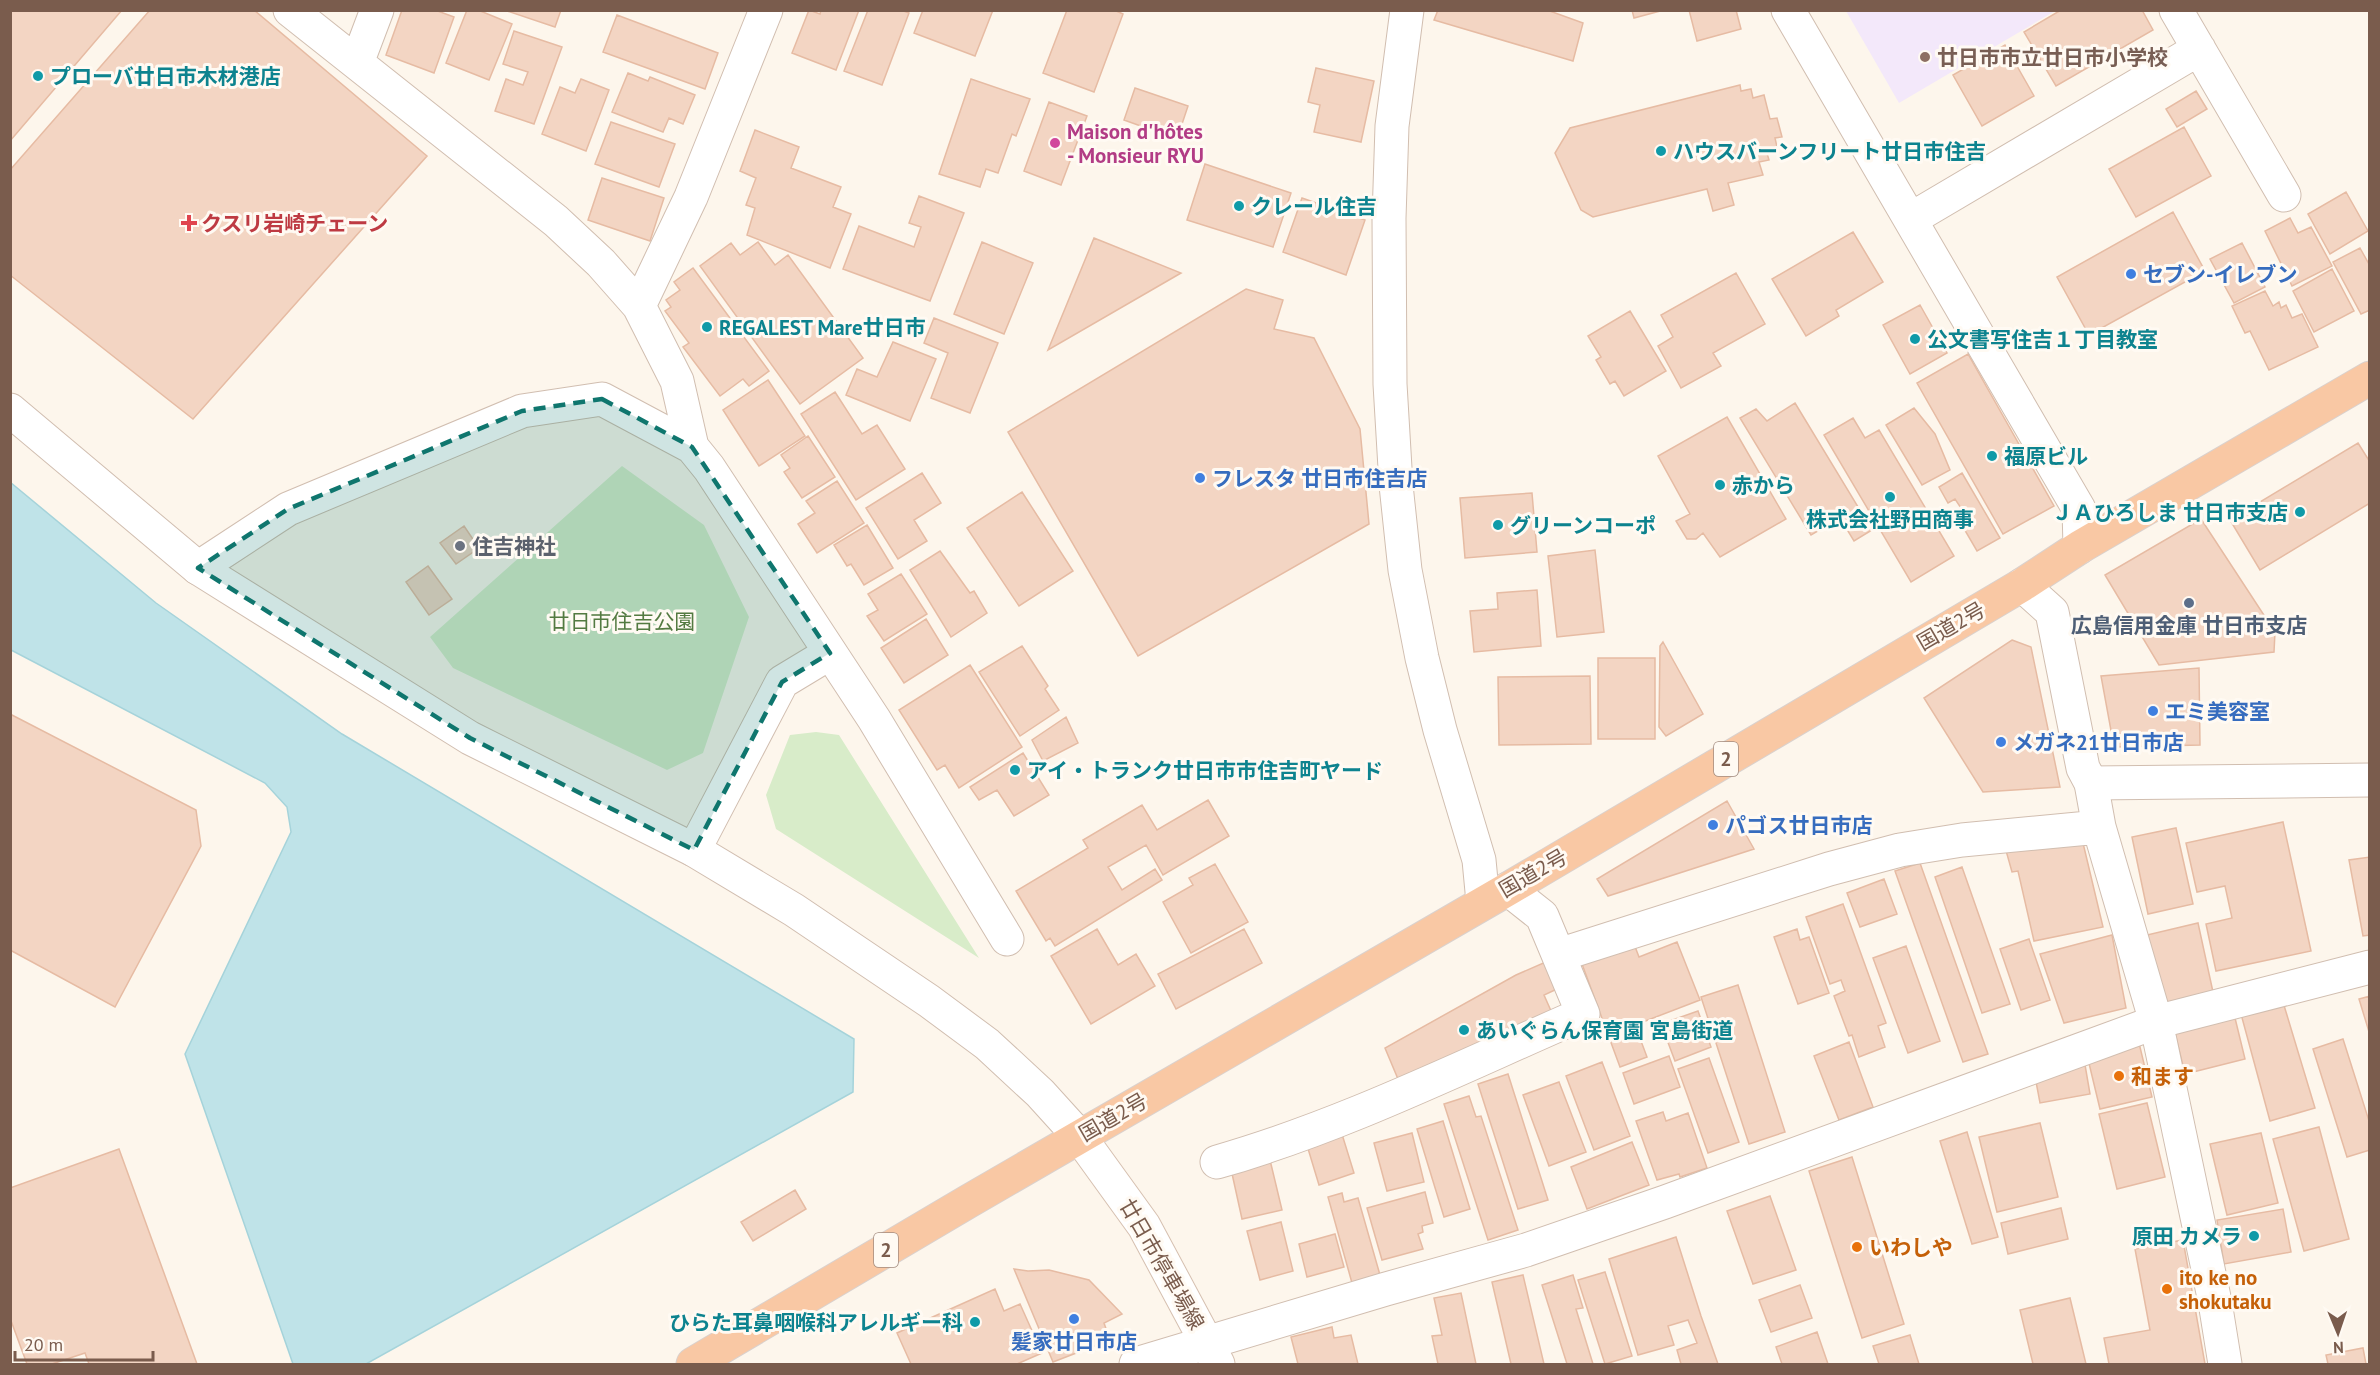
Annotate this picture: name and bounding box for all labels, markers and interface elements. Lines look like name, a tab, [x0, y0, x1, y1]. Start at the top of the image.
place label: 廿日市市立廿日市小学校	[1937, 44, 2168, 71]
marker: 廿日市市立廿日市小学校	[1918, 50, 1932, 64]
place label: プローバ廿日市木材港店	[50, 63, 281, 90]
marker: プローバ廿日市木材港店	[31, 69, 45, 83]
place label: Maison d'hôtes - Monsieur RYU	[1067, 118, 1204, 169]
marker: Maison d'hôtes - Monsieur RYU	[1048, 136, 1062, 150]
place label: ハウスバーンフリート廿日市住吉	[1673, 138, 1986, 165]
marker: ハウスバーンフリート廿日市住吉	[1654, 144, 1668, 158]
place label: クレール住吉	[1251, 193, 1377, 220]
marker: クレール住吉	[1232, 199, 1246, 213]
place label: クスリ岩崎チェーン	[201, 210, 388, 237]
marker: クスリ岩崎チェーン	[182, 216, 196, 230]
place label: セブン-イレブン	[2143, 261, 2298, 288]
marker: セブン-イレブン	[2124, 267, 2138, 281]
place label: REGALEST Mare廿日市	[719, 314, 926, 341]
marker: REGALEST Mare廿日市	[700, 320, 714, 334]
place label: 公文書写住吉１丁目教室	[1927, 326, 2158, 353]
marker: 公文書写住吉１丁目教室	[1908, 332, 1922, 346]
place label: 福原ビル	[2004, 443, 2088, 470]
marker: 福原ビル	[1985, 449, 1999, 463]
place label: フレスタ 廿日市住吉店	[1212, 465, 1427, 492]
marker: フレスタ 廿日市住吉店	[1193, 471, 1207, 485]
place label: 赤から	[1732, 472, 1795, 499]
marker: 赤から	[1713, 478, 1727, 492]
marker: 株式会社野田商事	[1883, 490, 1897, 504]
place label: ＪＡひろしま 廿日市支店	[2052, 499, 2288, 526]
marker: ＪＡひろしま 廿日市支店	[2293, 505, 2307, 519]
place label: 株式会社野田商事	[1806, 506, 1974, 533]
place label: グリーンコーポ	[1510, 512, 1656, 539]
marker: グリーンコーポ	[1491, 518, 1505, 532]
place label: 住吉神社	[472, 533, 556, 560]
marker: 住吉神社	[453, 539, 467, 553]
street label: 国道2号	[1912, 596, 1990, 656]
marker: 広島信用金庫 廿日市支店	[2182, 596, 2196, 610]
park label: 廿日市住吉公園	[549, 608, 696, 635]
place label: 広島信用金庫 廿日市支店	[2071, 612, 2307, 639]
place label: エミ美容室	[2165, 698, 2270, 725]
marker: エミ美容室	[2146, 704, 2160, 718]
place label: メガネ21廿日市店	[2013, 729, 2184, 756]
marker: メガネ21廿日市店	[1994, 735, 2008, 749]
road number: 2	[1714, 742, 1738, 776]
place label: アイ・トランク廿日市市住吉町ヤード	[1027, 757, 1383, 784]
marker: アイ・トランク廿日市市住吉町ヤード	[1008, 763, 1022, 777]
place label: パゴス廿日市店	[1725, 812, 1872, 839]
marker: パゴス廿日市店	[1706, 818, 1720, 832]
street label: 国道2号	[1494, 843, 1572, 903]
place label: あいぐらん保育園 宮島街道	[1476, 1017, 1733, 1044]
marker: あいぐらん保育園 宮島街道	[1457, 1023, 1471, 1037]
place label: 和ます	[2131, 1063, 2194, 1090]
marker: 和ます	[2112, 1069, 2126, 1083]
street label: 国道2号	[1074, 1087, 1152, 1147]
street label: 廿日市停車場線	[1114, 1194, 1210, 1334]
place label: 原田 カメラ	[2132, 1223, 2242, 1250]
marker: 原田 カメラ	[2247, 1229, 2261, 1243]
road number: 2	[874, 1233, 898, 1267]
place label: いわしや	[1869, 1234, 1953, 1261]
marker: いわしや	[1850, 1240, 1864, 1254]
place label: ito ke no shokutaku	[2179, 1264, 2272, 1315]
marker: ito ke no shokutaku	[2160, 1282, 2174, 1296]
north arrow	[2308, 1303, 2368, 1363]
place label: ひらた耳鼻咽喉科アレルギー科	[669, 1309, 963, 1336]
marker: 髪家廿日市店	[1067, 1312, 1081, 1326]
marker: ひらた耳鼻咽喉科アレルギー科	[968, 1315, 982, 1329]
scale bar	[15, 1324, 153, 1362]
place label: 髪家廿日市店	[1011, 1328, 1137, 1355]
text: 20 m	[24, 1333, 63, 1356]
text: N	[2333, 1338, 2344, 1358]

